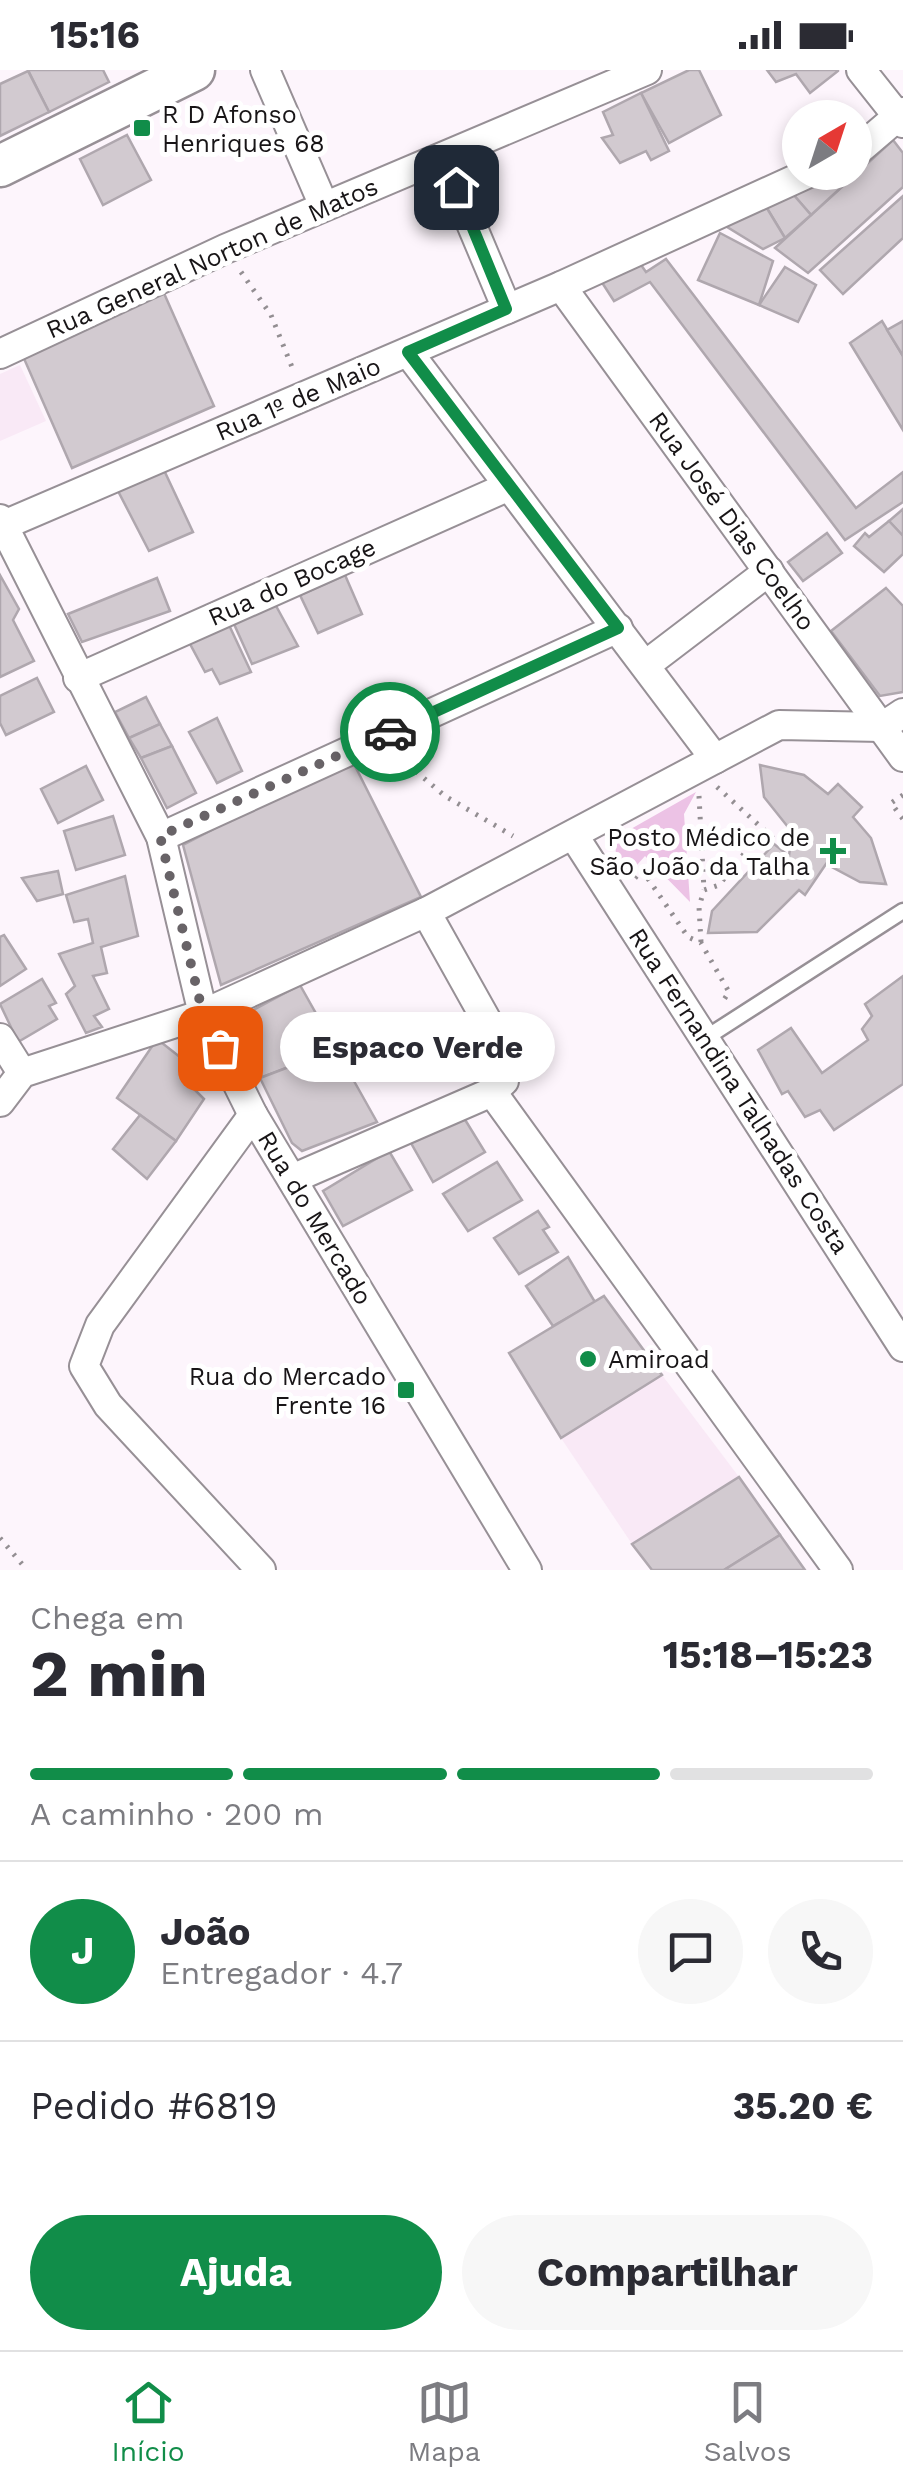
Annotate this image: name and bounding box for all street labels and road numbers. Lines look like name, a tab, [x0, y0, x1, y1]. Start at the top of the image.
street label: Rua General Norton de Matos	[42, 172, 382, 344]
street label: Rua 1º de Maio	[211, 351, 385, 447]
street label: Rua José Dias Coelho	[643, 406, 821, 636]
street label: Rua do Bocage	[204, 532, 380, 632]
street label: Rua Fernandina Talhadas Costa	[623, 923, 855, 1259]
street label: Rua do Mercado	[252, 1126, 378, 1310]

